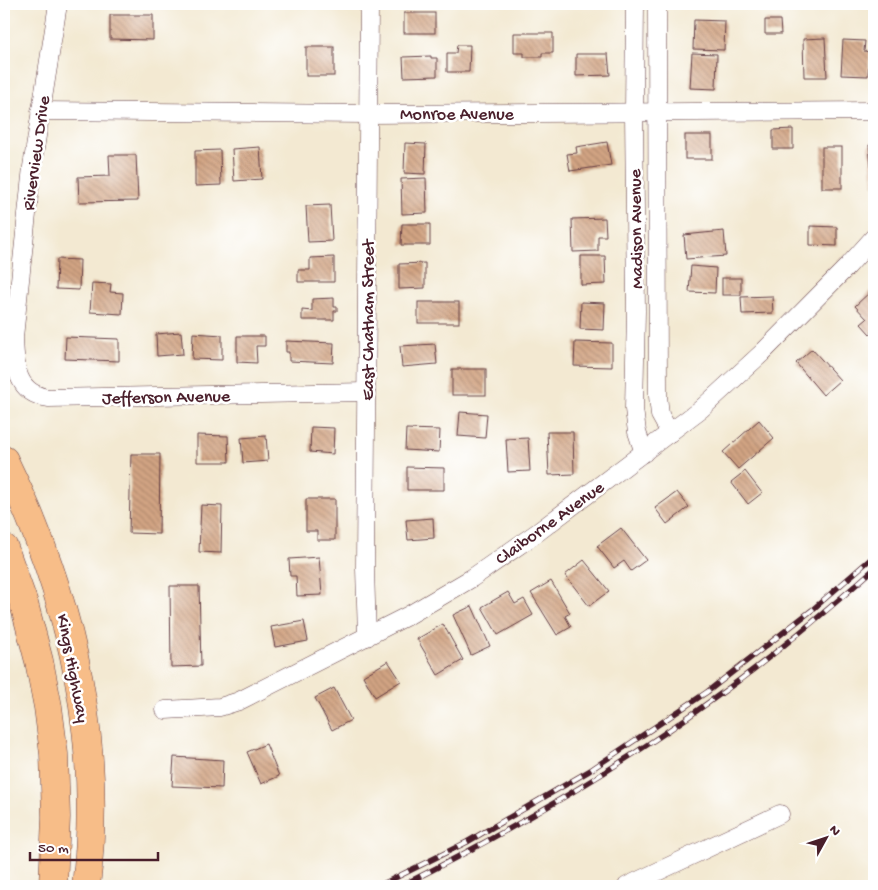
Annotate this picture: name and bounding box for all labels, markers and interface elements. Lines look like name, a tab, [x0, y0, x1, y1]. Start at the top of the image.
street label: Riverview Drive	[19, 94, 56, 212]
street label: Monroe Avenue	[400, 105, 515, 126]
street label: Madison Avenue	[626, 168, 649, 289]
street label: East Chatham Street	[359, 238, 380, 400]
street label: Jefferson Avenue	[102, 387, 231, 410]
street label: Claiborne Avenue	[492, 477, 609, 570]
street label: Kings Highway	[51, 612, 92, 725]
north arrow	[800, 812, 850, 862]
text: N	[825, 822, 843, 840]
scale bar	[30, 830, 158, 862]
text: 50 m	[38, 840, 69, 858]

